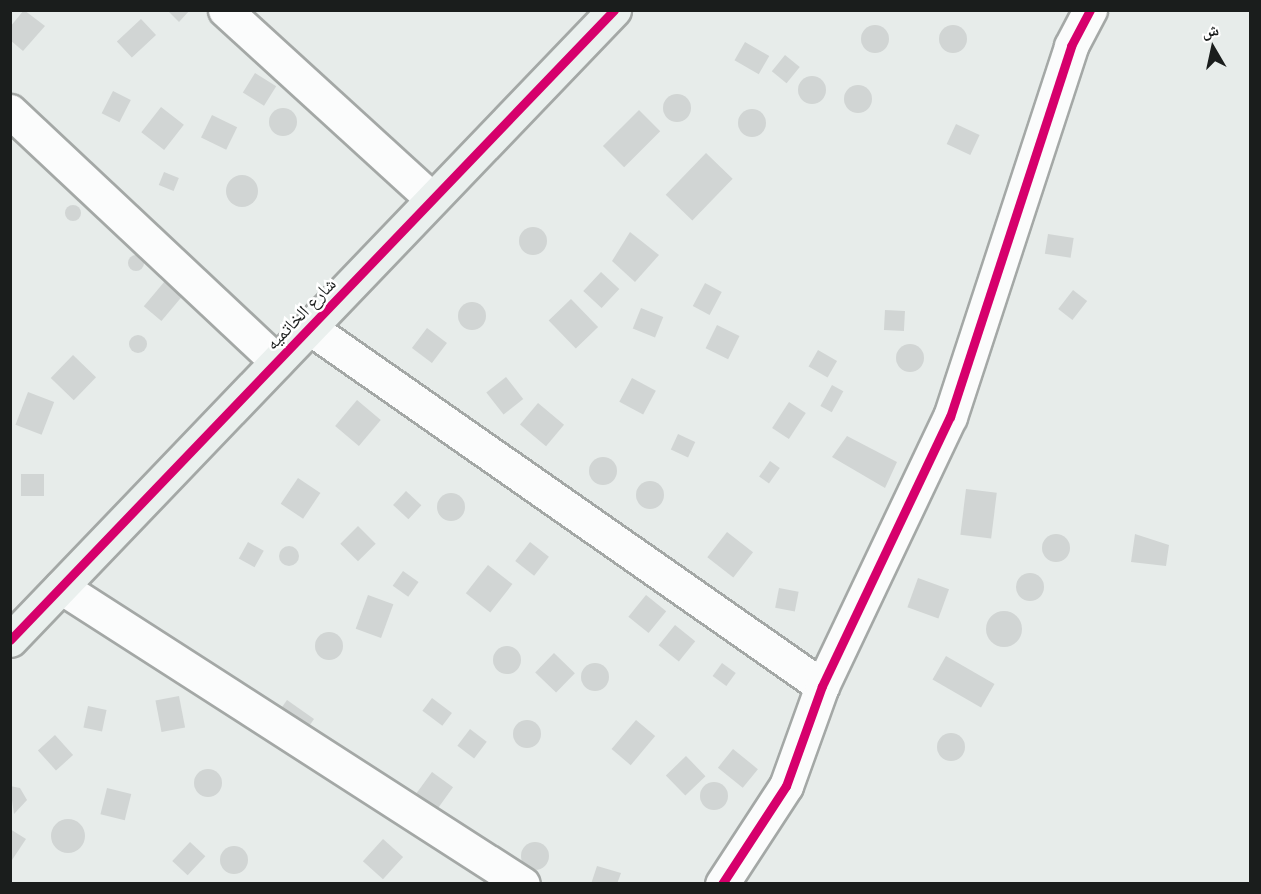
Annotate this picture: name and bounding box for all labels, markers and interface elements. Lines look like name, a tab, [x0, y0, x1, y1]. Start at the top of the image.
north arrow	[1183, 18, 1243, 78]
text: ش	[1200, 19, 1220, 41]
street label: شارع الخاتميه	[261, 273, 341, 355]

